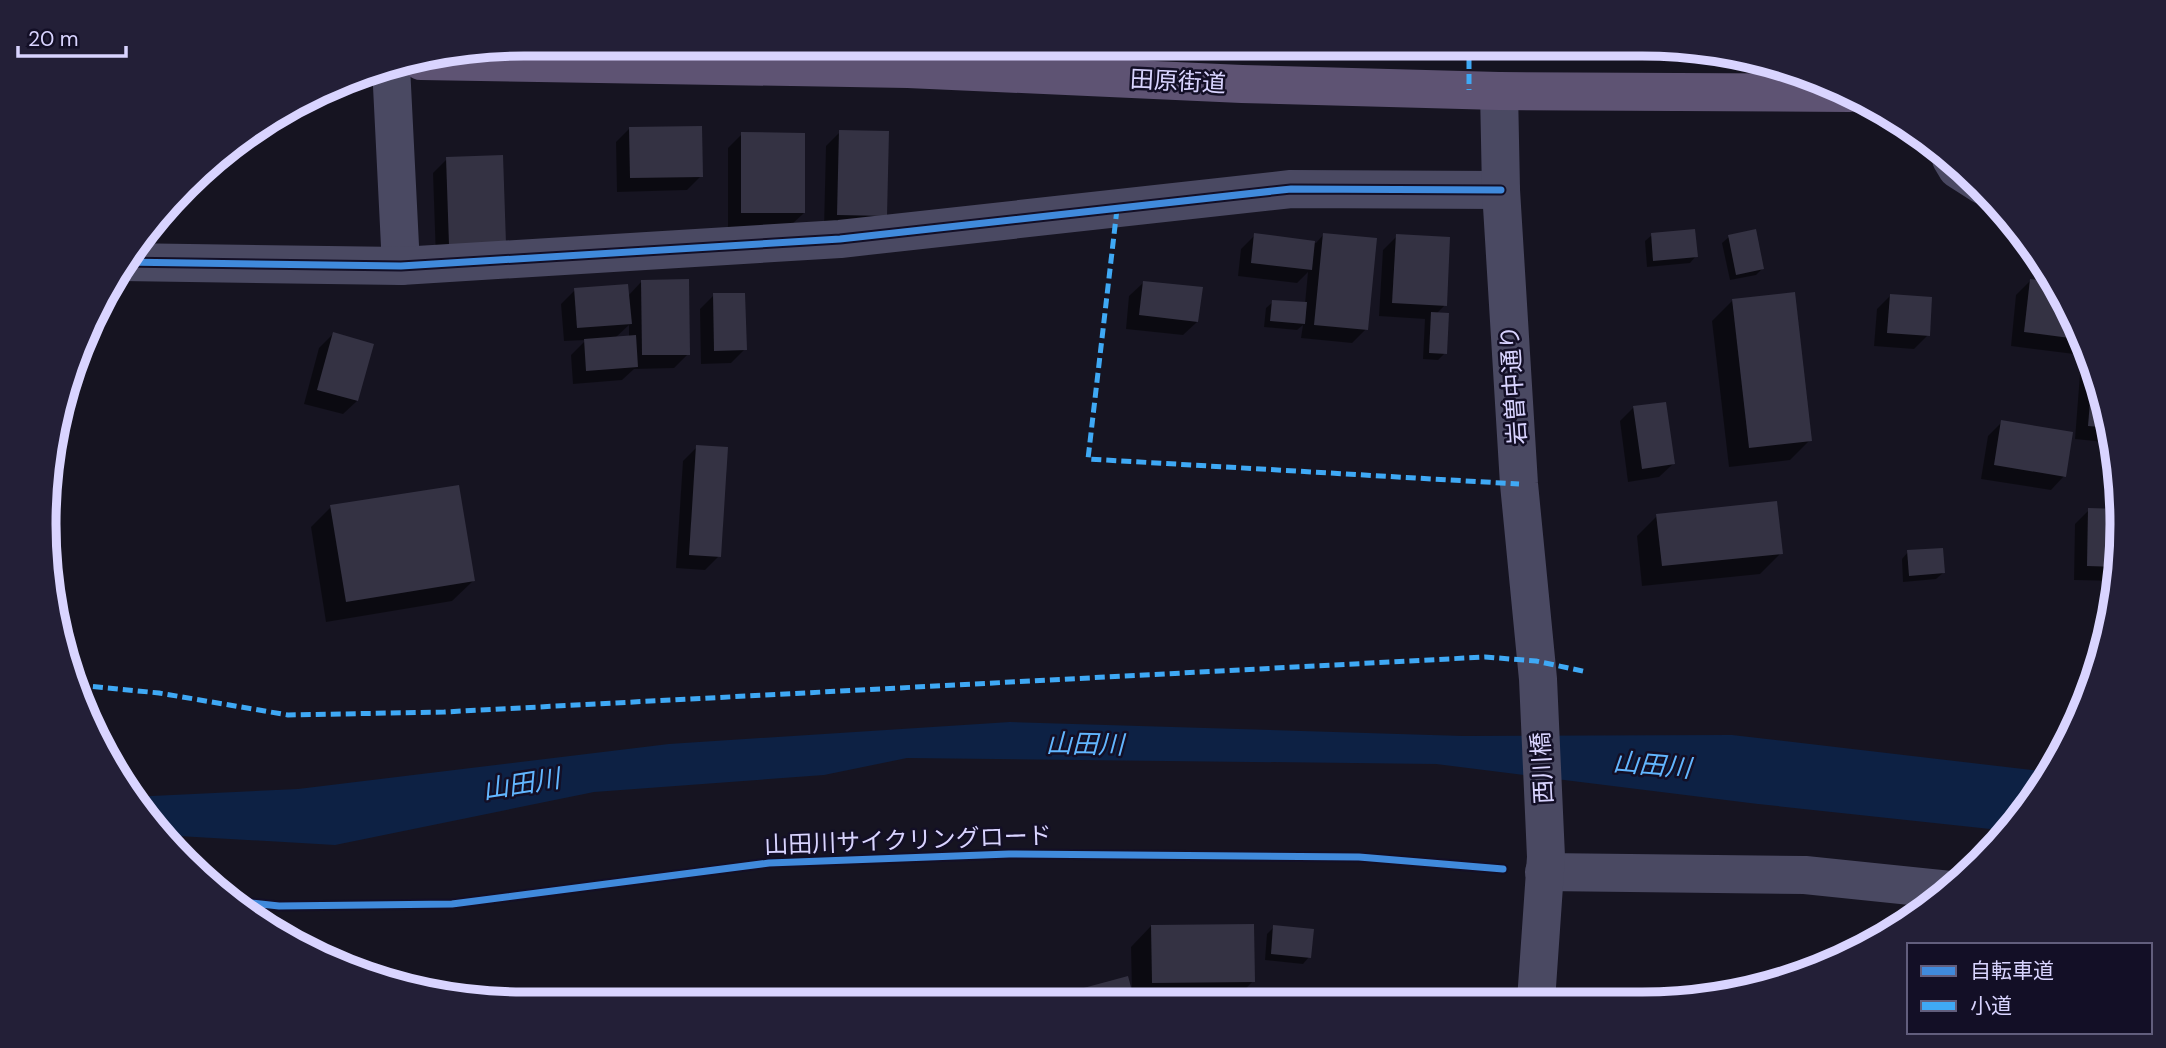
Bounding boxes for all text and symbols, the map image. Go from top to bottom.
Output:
scale bar [18,14,126,58]
text: 20 m [28,25,79,53]
street label: 田原街道 [1129,63,1227,99]
street label: 岩曽中通り [1493,324,1533,446]
water label: 山田川 [1046,726,1127,762]
street label: 西川橋 [1525,731,1559,805]
water label: 山田川 [1612,745,1695,786]
water label: 山田川 [480,761,565,807]
street label: 山田川サイクリングロード [764,819,1052,861]
legend [1907,943,2152,1034]
text: 自転車道 [1970,957,2054,985]
text: 小道 [1970,992,2012,1020]

